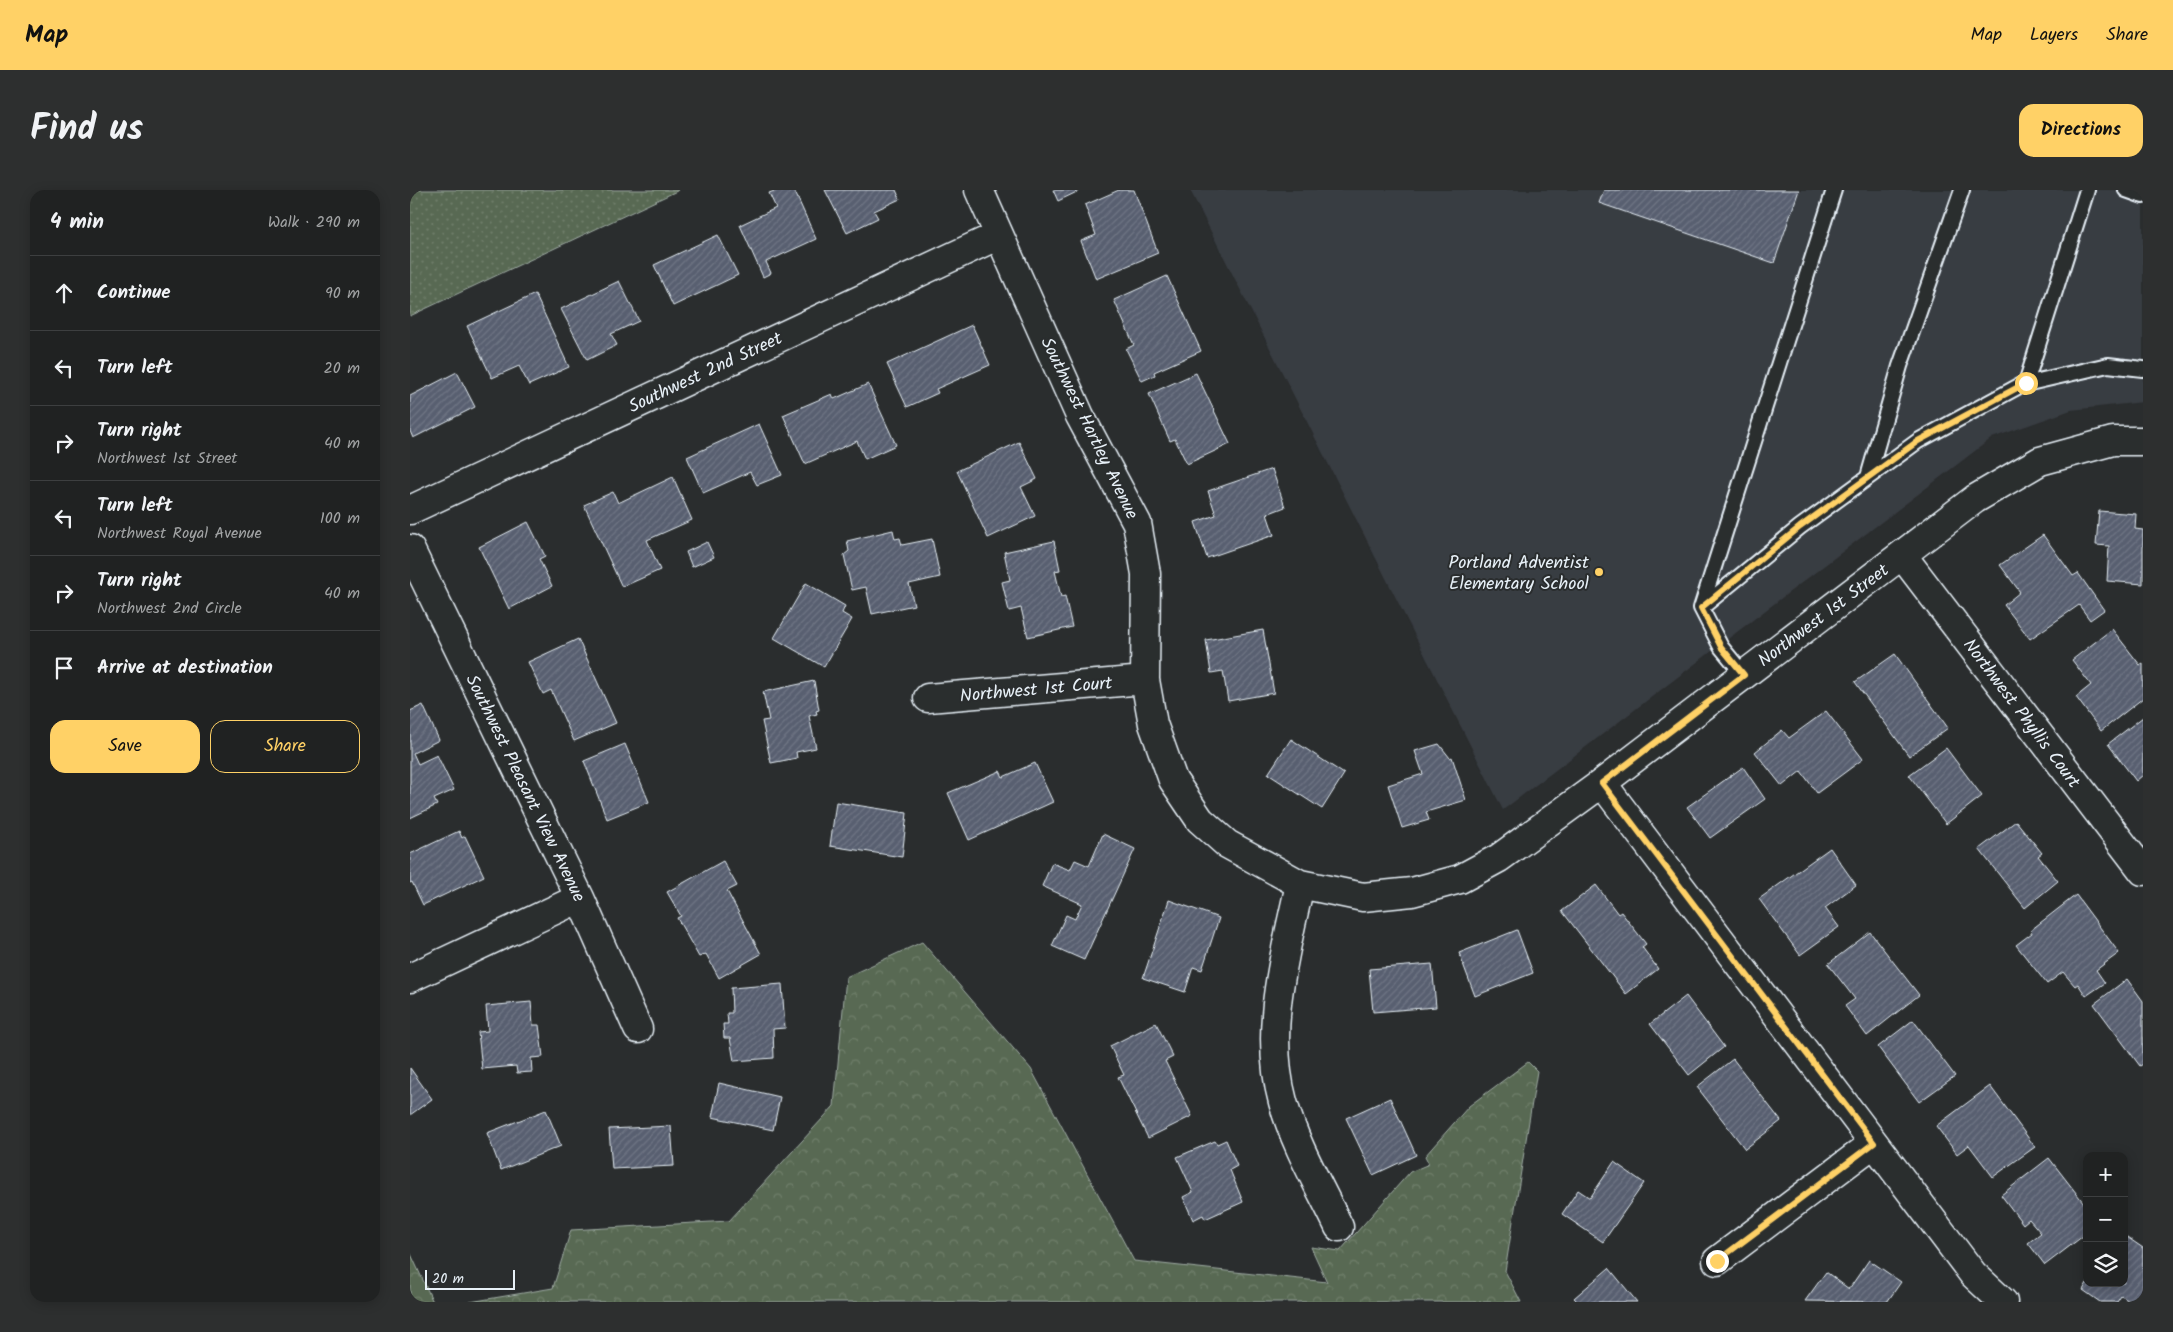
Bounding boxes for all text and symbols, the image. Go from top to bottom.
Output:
text: Map [25,16,68,55]
text: Map [1971,21,2002,50]
text: Layers [2030,21,2078,50]
text: Share [2106,21,2148,50]
text: Find us [30,102,143,158]
button: Directions [2019,104,2143,157]
text: 4 min [50,206,104,239]
text: Walk · 290 m [268,210,360,235]
text: Continue [97,278,170,308]
icon: ahead [50,279,78,307]
text: 90 m [325,281,360,306]
street label: Southwest 2nd Street [624,325,788,422]
street label: Southwest Hartley Avenue [1032,333,1145,525]
text: Turn left [97,353,172,383]
icon: left [50,354,78,382]
text: 20 m [324,356,360,381]
route start [2015,372,2038,395]
text: Turn right [97,416,182,446]
icon: right [50,429,78,457]
text: 40 m [324,431,360,456]
text: Northwest 1st Street [97,446,238,471]
text: Turn left [97,491,172,521]
icon: left [50,504,78,532]
text: 100 m [320,506,360,531]
text: Northwest Royal Avenue [97,521,262,546]
place label: Portland Adventist Elementary School [1448,549,1590,599]
street label: Northwest 1st Street [1752,556,1897,675]
text: Turn right [97,566,182,596]
marker: Portland Adventist Elementary School [1593,566,1605,578]
icon: right [50,579,78,607]
text: 40 m [324,581,360,606]
text: Northwest 2nd Circle [97,596,242,621]
street label: Northwest Phyllis Court [1955,633,2088,796]
text: Arrive at destination [97,653,273,683]
icon: arrive [50,654,78,682]
street label: Northwest 1st Court [959,669,1115,712]
street label: Southwest Pleasant View Avenue [457,670,592,907]
button: Save [50,720,200,773]
button: Share [210,720,360,773]
map controls [2083,1152,2128,1287]
button: + [2083,1152,2128,1197]
button: − [2083,1197,2128,1242]
button: layers [2083,1242,2128,1287]
route end [1706,1250,1729,1273]
scale bar [425,1267,515,1290]
text: 20 m [432,1268,464,1290]

